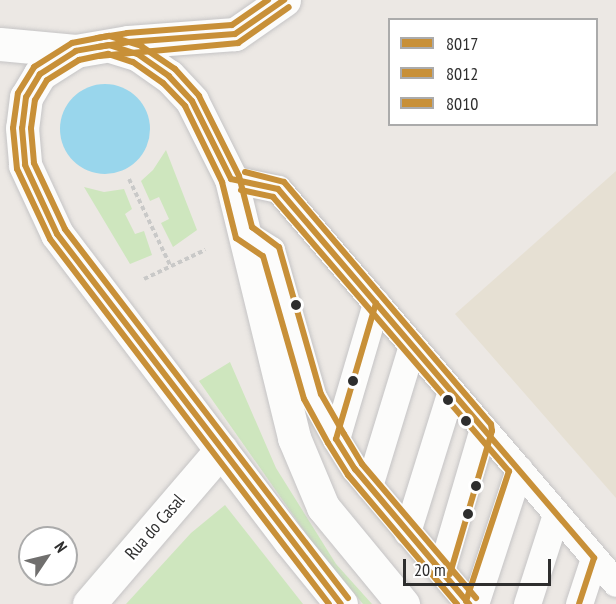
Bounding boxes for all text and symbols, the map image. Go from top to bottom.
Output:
legend [388,18,598,126]
text: 8017 [446,32,478,55]
text: 8012 [446,62,478,85]
text: 8010 [446,92,478,115]
unlabelled marker [290,299,302,311]
unlabelled marker [347,375,359,387]
unlabelled marker [442,394,454,406]
unlabelled marker [460,415,472,427]
unlabelled marker [470,480,482,492]
street label: Rua do Casal [121,490,189,564]
unlabelled marker [462,508,474,520]
north arrow [18,526,78,586]
text: N [50,538,72,556]
scale bar [406,547,554,585]
text: 20 m [414,558,446,581]

